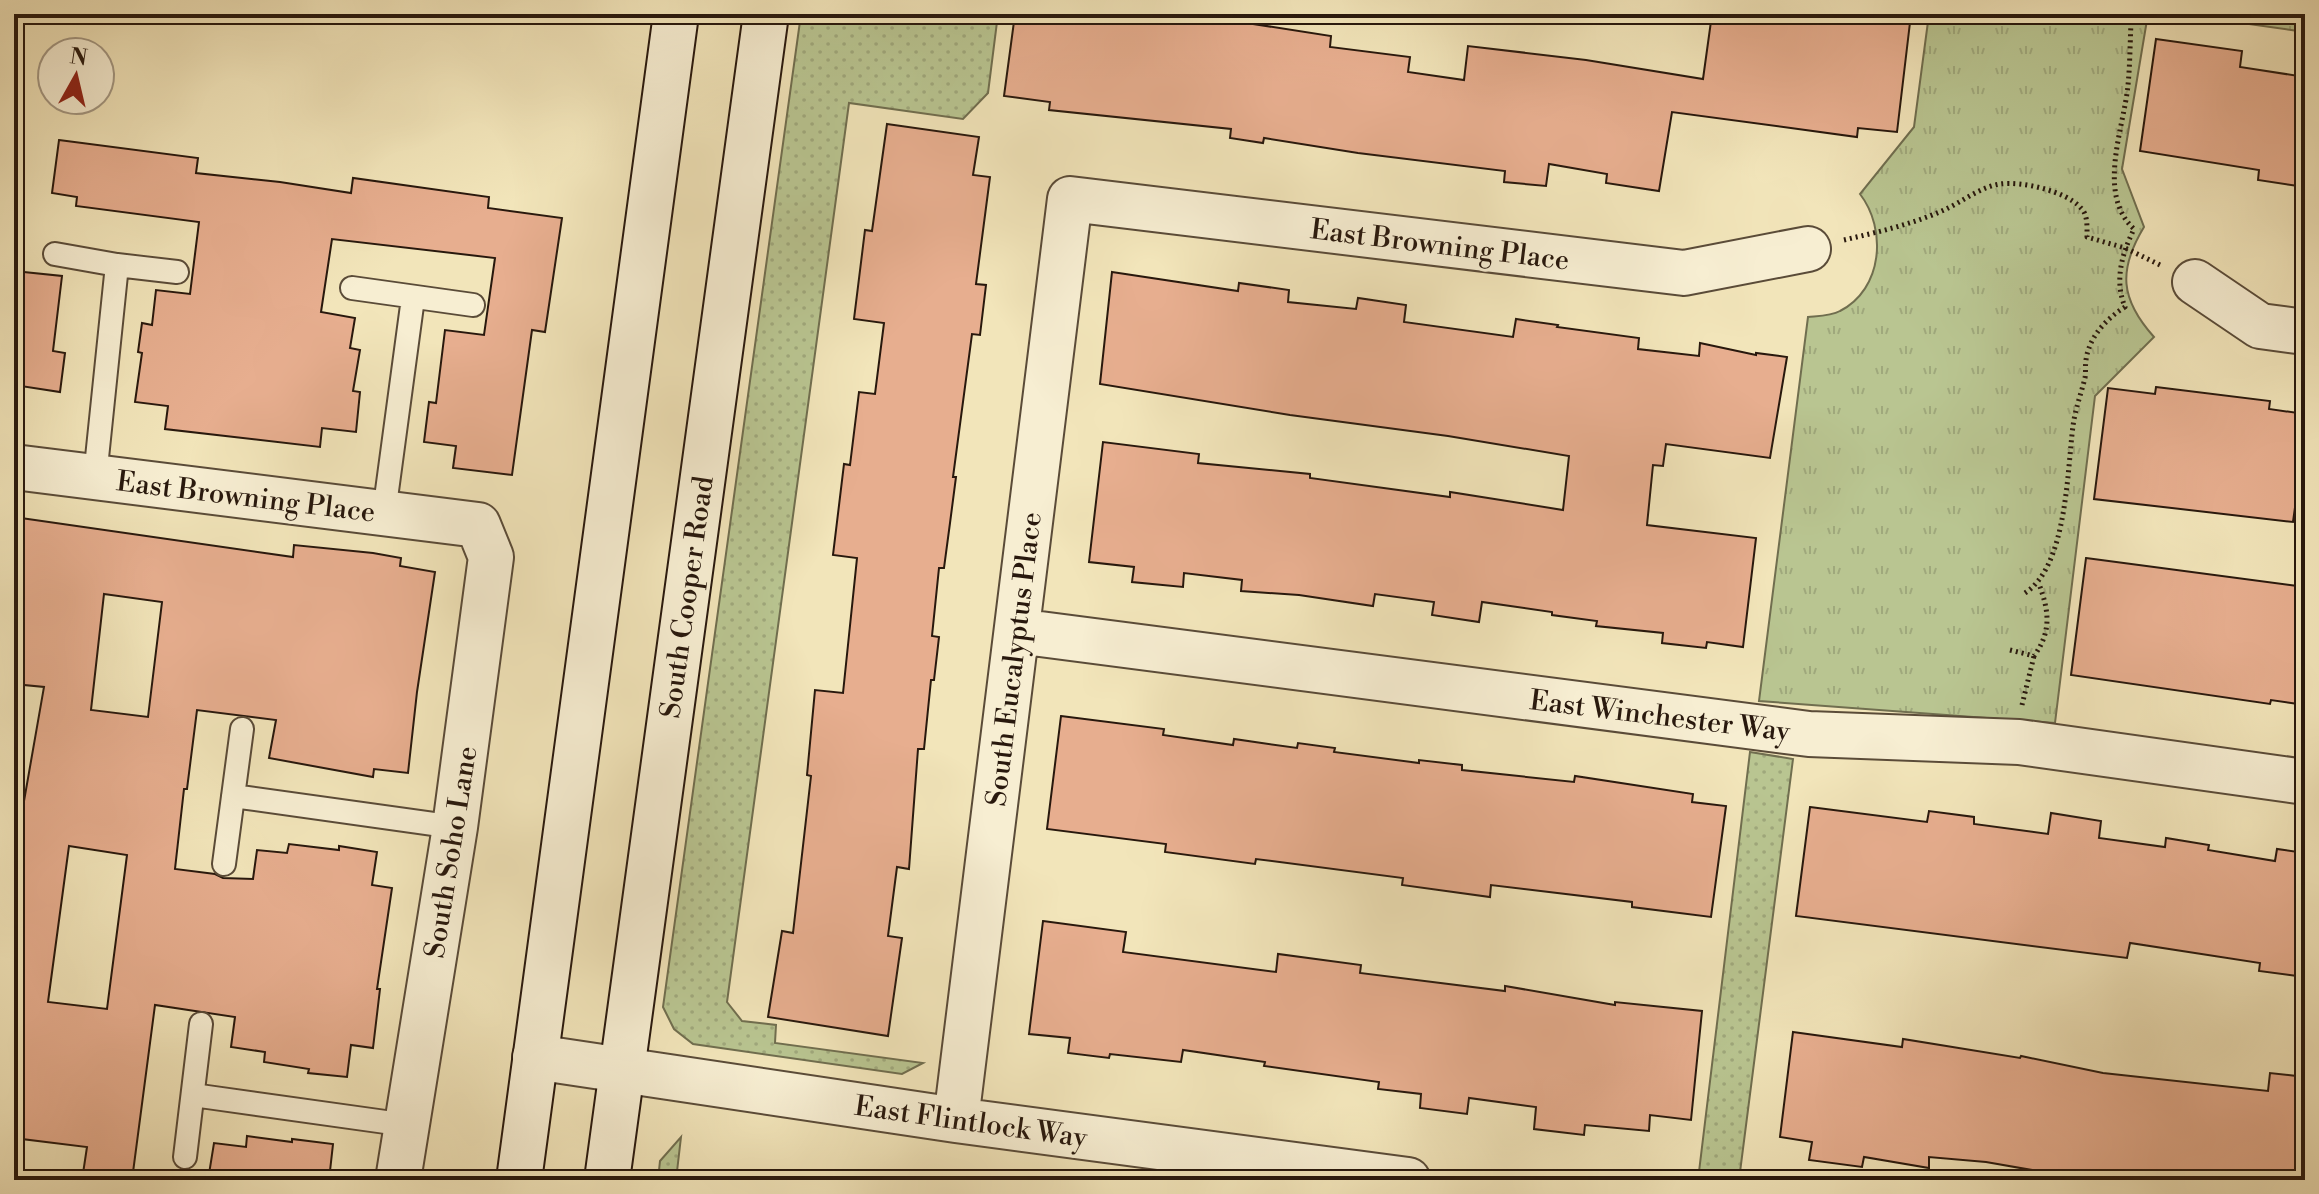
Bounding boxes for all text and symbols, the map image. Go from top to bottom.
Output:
north arrow [36,36,116,116]
text: N [68,43,90,72]
street label: East Browning Place [1308,212,1571,279]
street label: East Browning Place [114,464,377,531]
street label: South Cooper Road [653,474,722,721]
street label: South Eucalyptus Place [979,510,1050,808]
street label: East Winchester Way [1528,683,1792,750]
street label: South Soho Lane [417,744,486,961]
street label: East Flintlock Way [852,1089,1090,1156]

